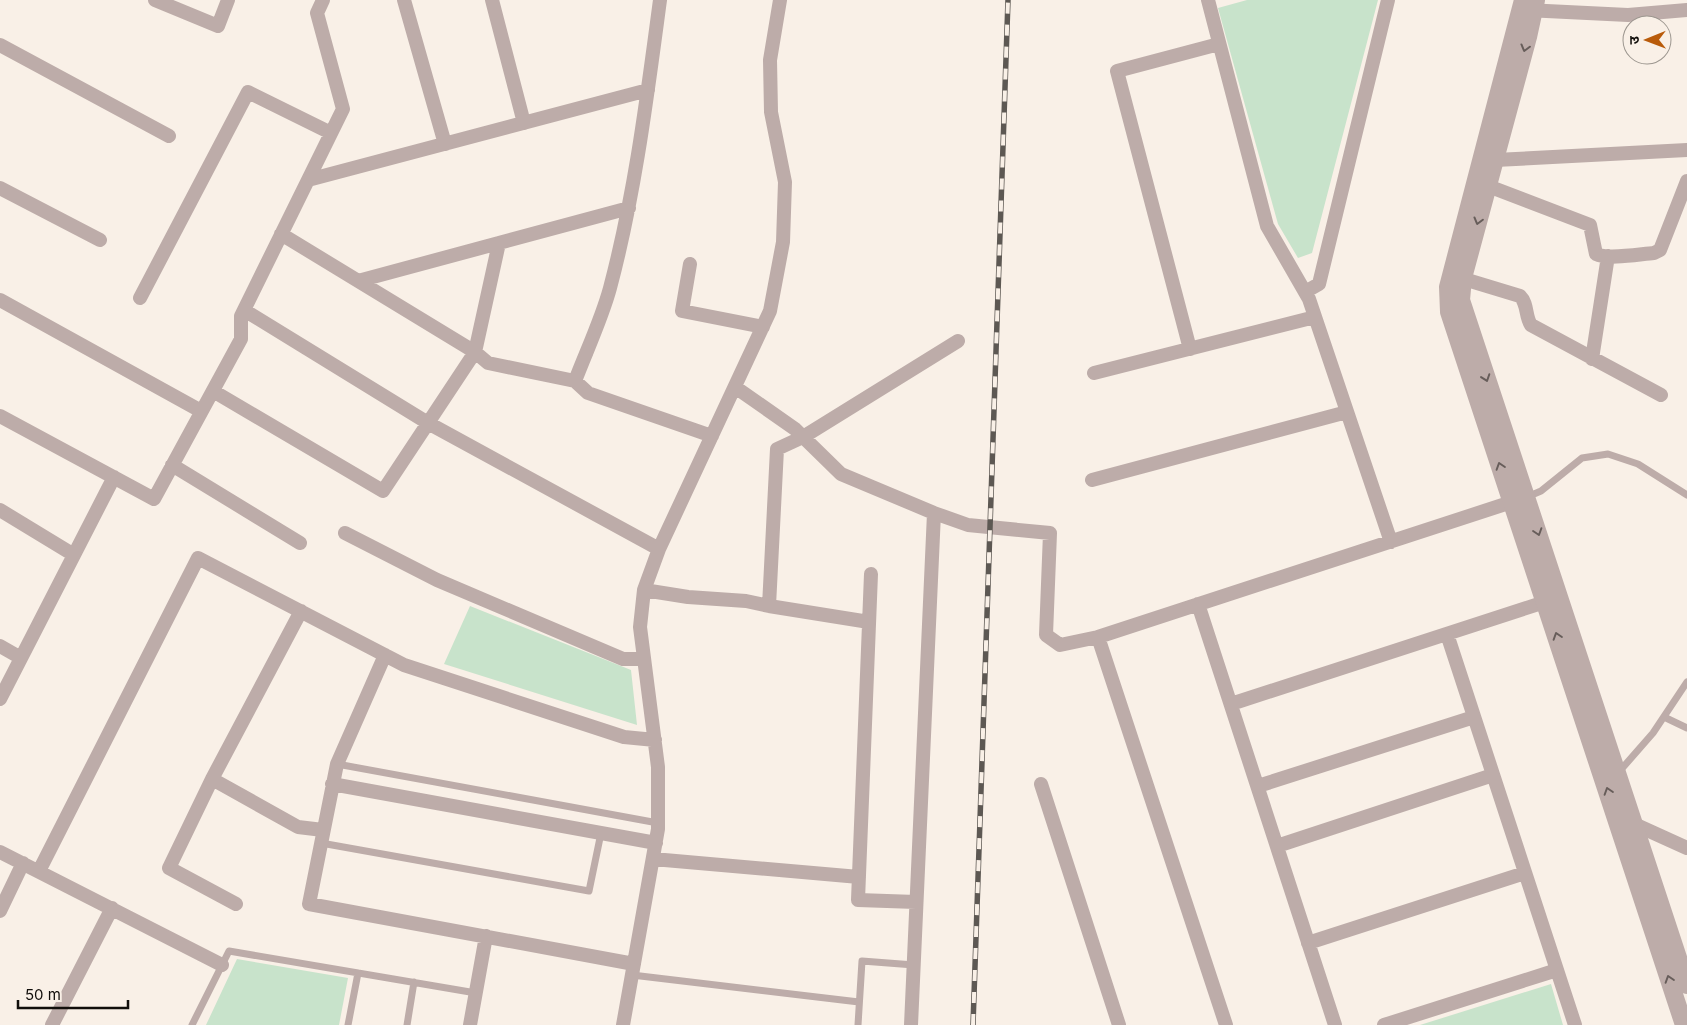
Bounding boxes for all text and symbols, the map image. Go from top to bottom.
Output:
north arrow [1622,15,1672,65]
text: उ [1625,35,1642,44]
one-way arrow [1520,43,1531,52]
one-way arrow [1474,217,1484,225]
one-way arrow [1480,373,1490,381]
one-way arrow [1496,462,1506,470]
one-way arrow [1532,527,1542,535]
one-way arrow [1553,633,1563,641]
one-way arrow [1604,787,1614,796]
one-way arrow [1665,975,1675,983]
scale bar [18,978,128,1010]
text: 50 m [25,985,61,1004]

